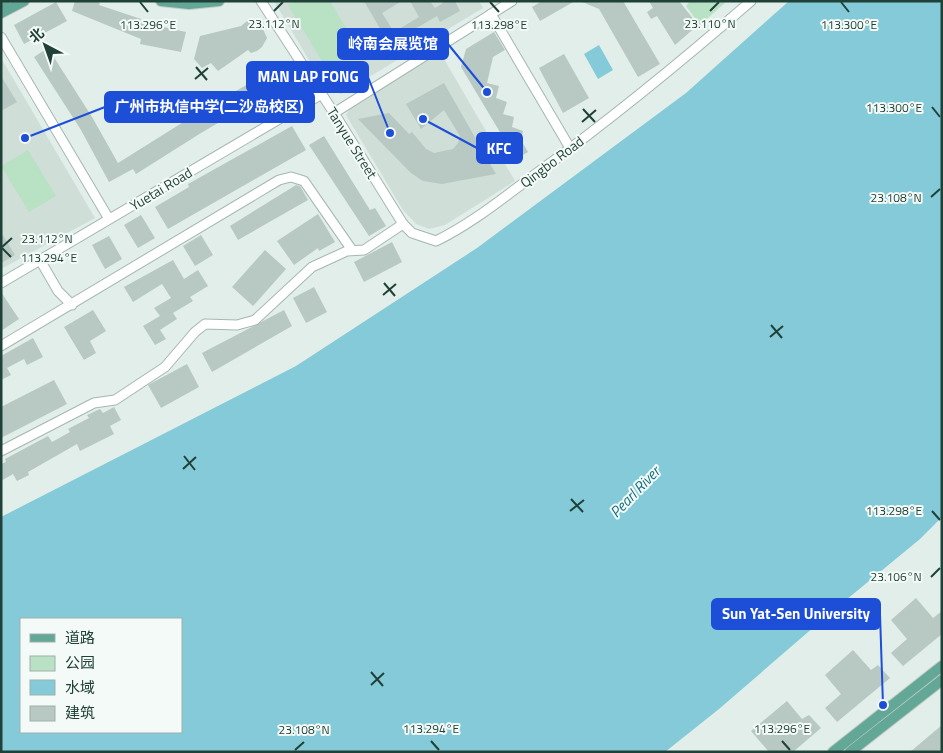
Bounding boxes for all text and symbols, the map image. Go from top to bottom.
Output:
text: 23.112°N [248,14,300,33]
text: 23.110°N [684,14,736,33]
text: 113.296°E [120,15,176,34]
text: 113.298°E [471,15,527,34]
text: 113.300°E [821,15,877,34]
north arrow [20,20,70,70]
text: 北 [24,22,48,47]
callout: 岭南会展览馆 [338,29,448,59]
text: 岭南会展览馆 [348,32,438,55]
callout: MAN LAP FONG [247,62,368,92]
text: MAN LAP FONG [257,65,359,88]
callout: 广州市执信中学(二沙岛校区) [105,92,314,122]
text: 广州市执信中学(二沙岛校区) [114,95,304,118]
text: 113.300°E [866,98,922,117]
street label: Tanyue Street [322,103,383,183]
street label: Qingbo Road [515,131,588,193]
callout: KFC [477,133,522,163]
text: KFC [486,137,512,160]
street label: Yuetai Road [126,162,196,215]
text: 23.108°N [870,188,922,207]
text: 23.112°N [21,229,73,248]
text: 113.294°E [21,248,77,267]
water label: Pearl River [604,459,667,523]
text: 113.298°E [866,501,922,520]
text: 23.106°N [870,567,922,586]
callout: Sun Yat-Sen University [712,599,880,629]
text: Sun Yat-Sen University [722,602,871,625]
legend [20,618,182,733]
text: 道路 [65,626,95,649]
text: 公园 [65,651,95,674]
text: 水域 [65,676,95,699]
text: 建筑 [65,701,95,724]
text: 113.294°E [403,719,459,738]
text: 113.296°E [754,719,810,738]
text: 23.108°N [278,720,330,739]

